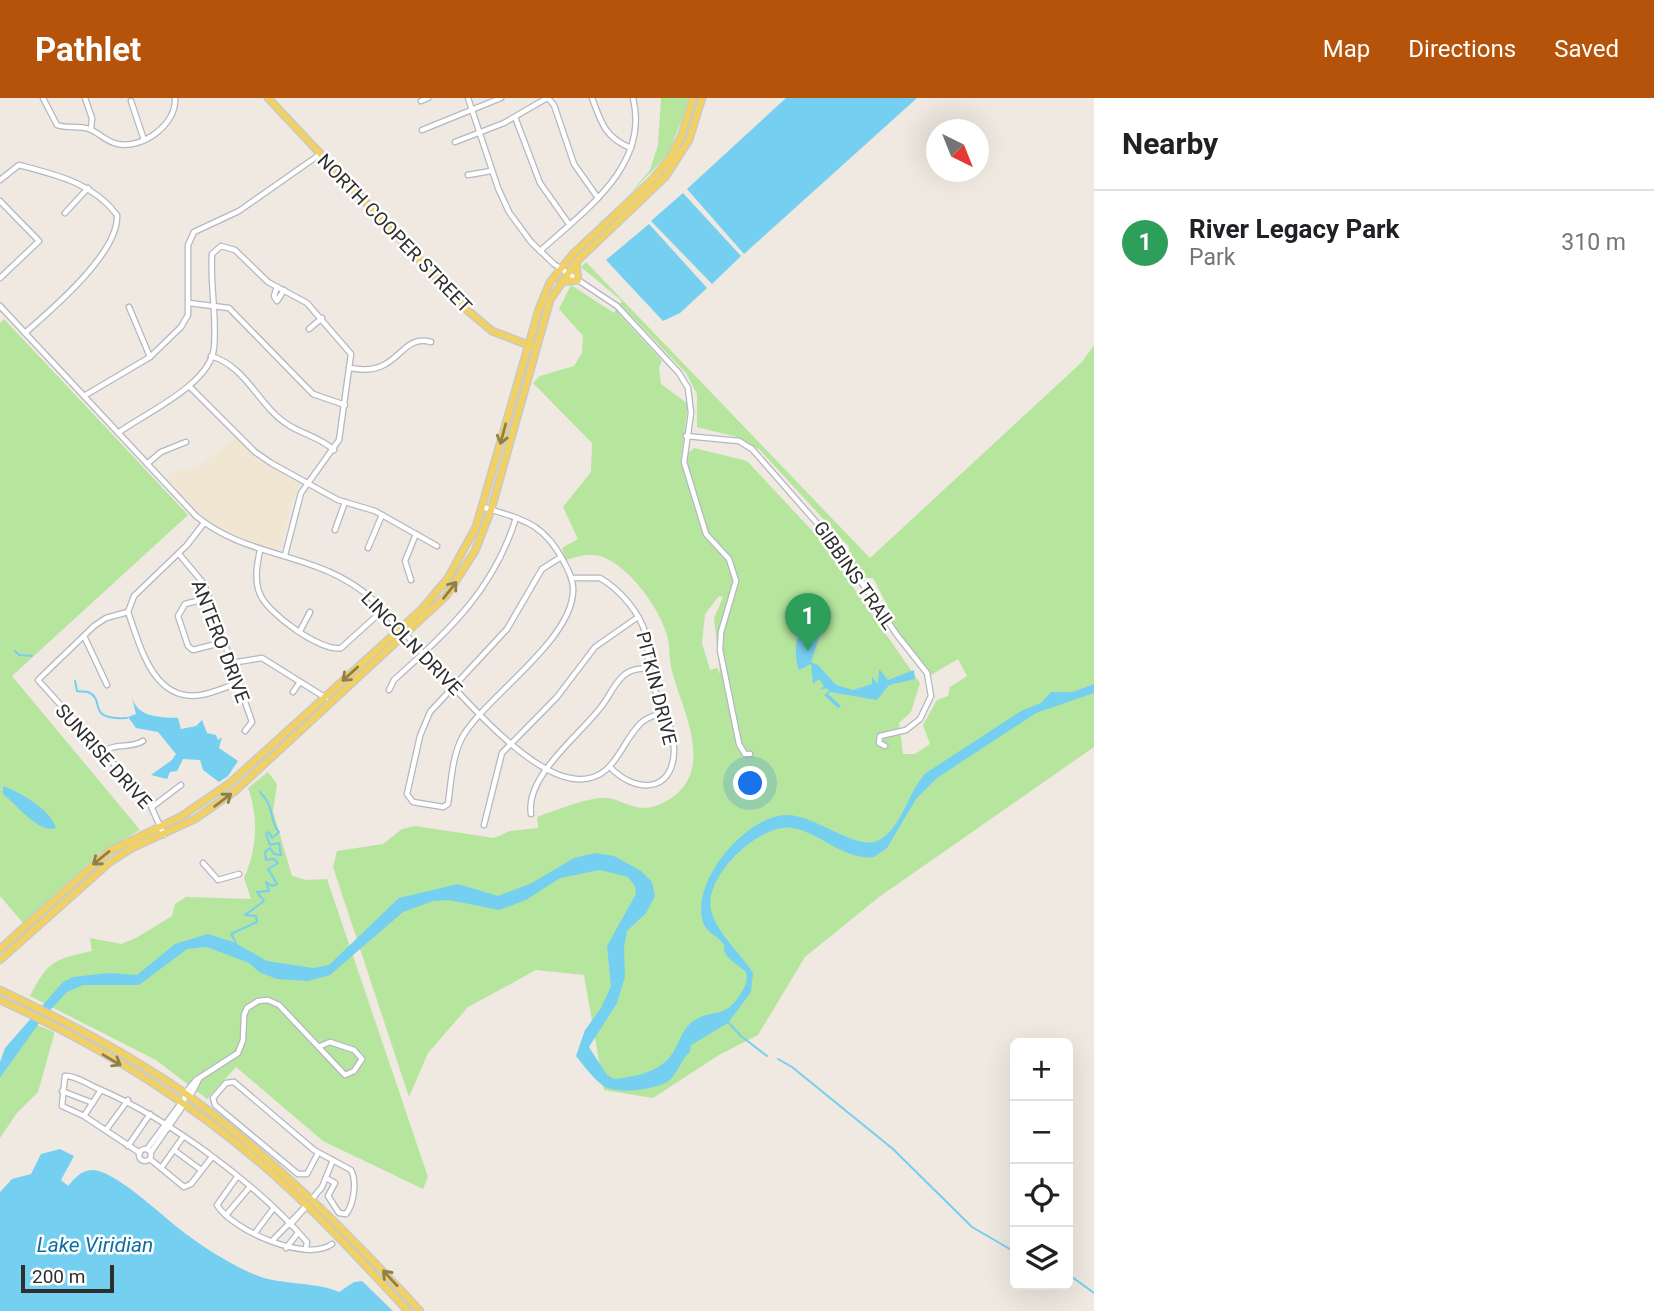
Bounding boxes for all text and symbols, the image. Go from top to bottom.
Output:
text: Pathlet [35,30,141,69]
text: Map [1323,35,1370,63]
text: Directions [1408,35,1516,63]
text: Saved [1554,35,1619,63]
north arrow [926,119,989,182]
text: Nearby [1122,126,1218,161]
street label: NORTH COOPER STREET [313,149,477,318]
text: River Legacy Park [1189,214,1399,244]
text: 1 [1138,229,1152,256]
text: 310 m [1561,229,1626,256]
text: Park [1189,244,1235,271]
one-way arrow [496,422,509,445]
street label: GIBBINS TRAIL [809,517,900,634]
street label: ANTERO DRIVE [187,577,255,706]
one-way arrow [442,581,457,600]
street label: LINCOLN DRIVE [356,587,467,700]
pin: 1 [785,593,831,651]
street label: PITKIN DRIVE [631,629,682,747]
one-way arrow [341,666,359,682]
street label: SUNRISE DRIVE [51,699,157,814]
your location [733,766,767,800]
one-way arrow [213,793,231,808]
one-way arrow [93,851,111,866]
map controls [1010,1038,1073,1290]
button: + [1010,1038,1073,1101]
one-way arrow [102,1053,122,1067]
button: − [1010,1101,1073,1164]
button: locate [1010,1164,1073,1227]
button: layers [1010,1227,1073,1290]
water label: Lake Viridian [37,1233,153,1257]
scale bar [21,1262,114,1294]
text: 200 m [32,1265,85,1288]
one-way arrow [382,1269,398,1287]

